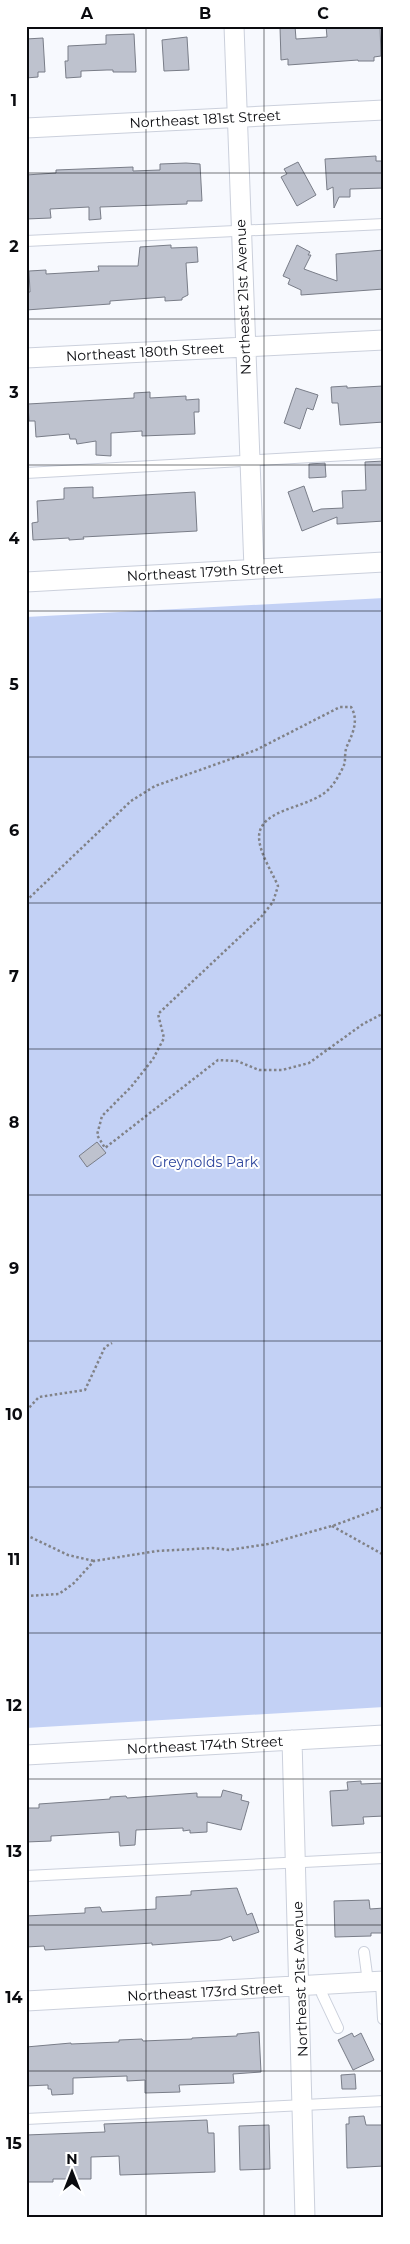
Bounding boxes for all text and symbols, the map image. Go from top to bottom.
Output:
text: A [80,4,94,23]
text: B [199,4,211,23]
text: C [317,4,329,23]
text: 1 [11,91,17,110]
street label: Northeast 181st Street [129,106,281,132]
street label: Northeast 21st Avenue [231,219,255,375]
text: 2 [9,237,19,256]
street label: Northeast 180th Street [65,339,225,365]
text: 3 [8,383,19,402]
text: 4 [8,529,20,548]
street label: Northeast 179th Street [126,559,284,585]
text: 5 [9,675,19,694]
text: 6 [9,821,19,840]
text: 7 [9,967,19,986]
text: 8 [9,1113,19,1132]
park label: Greynolds Park [152,1153,259,1171]
text: 9 [9,1259,19,1278]
text: 10 [5,1405,23,1424]
text: 11 [8,1550,20,1569]
text: 12 [6,1696,22,1715]
street label: Northeast 174th Street [126,1732,284,1758]
text: 13 [6,1842,22,1861]
street label: Northeast 21st Avenue [288,1901,312,2057]
street label: Northeast 173rd Street [127,1979,284,2005]
text: 14 [5,1988,23,2007]
text: 15 [6,2134,22,2153]
north arrow [48,2146,98,2196]
text: N [66,2150,78,2168]

